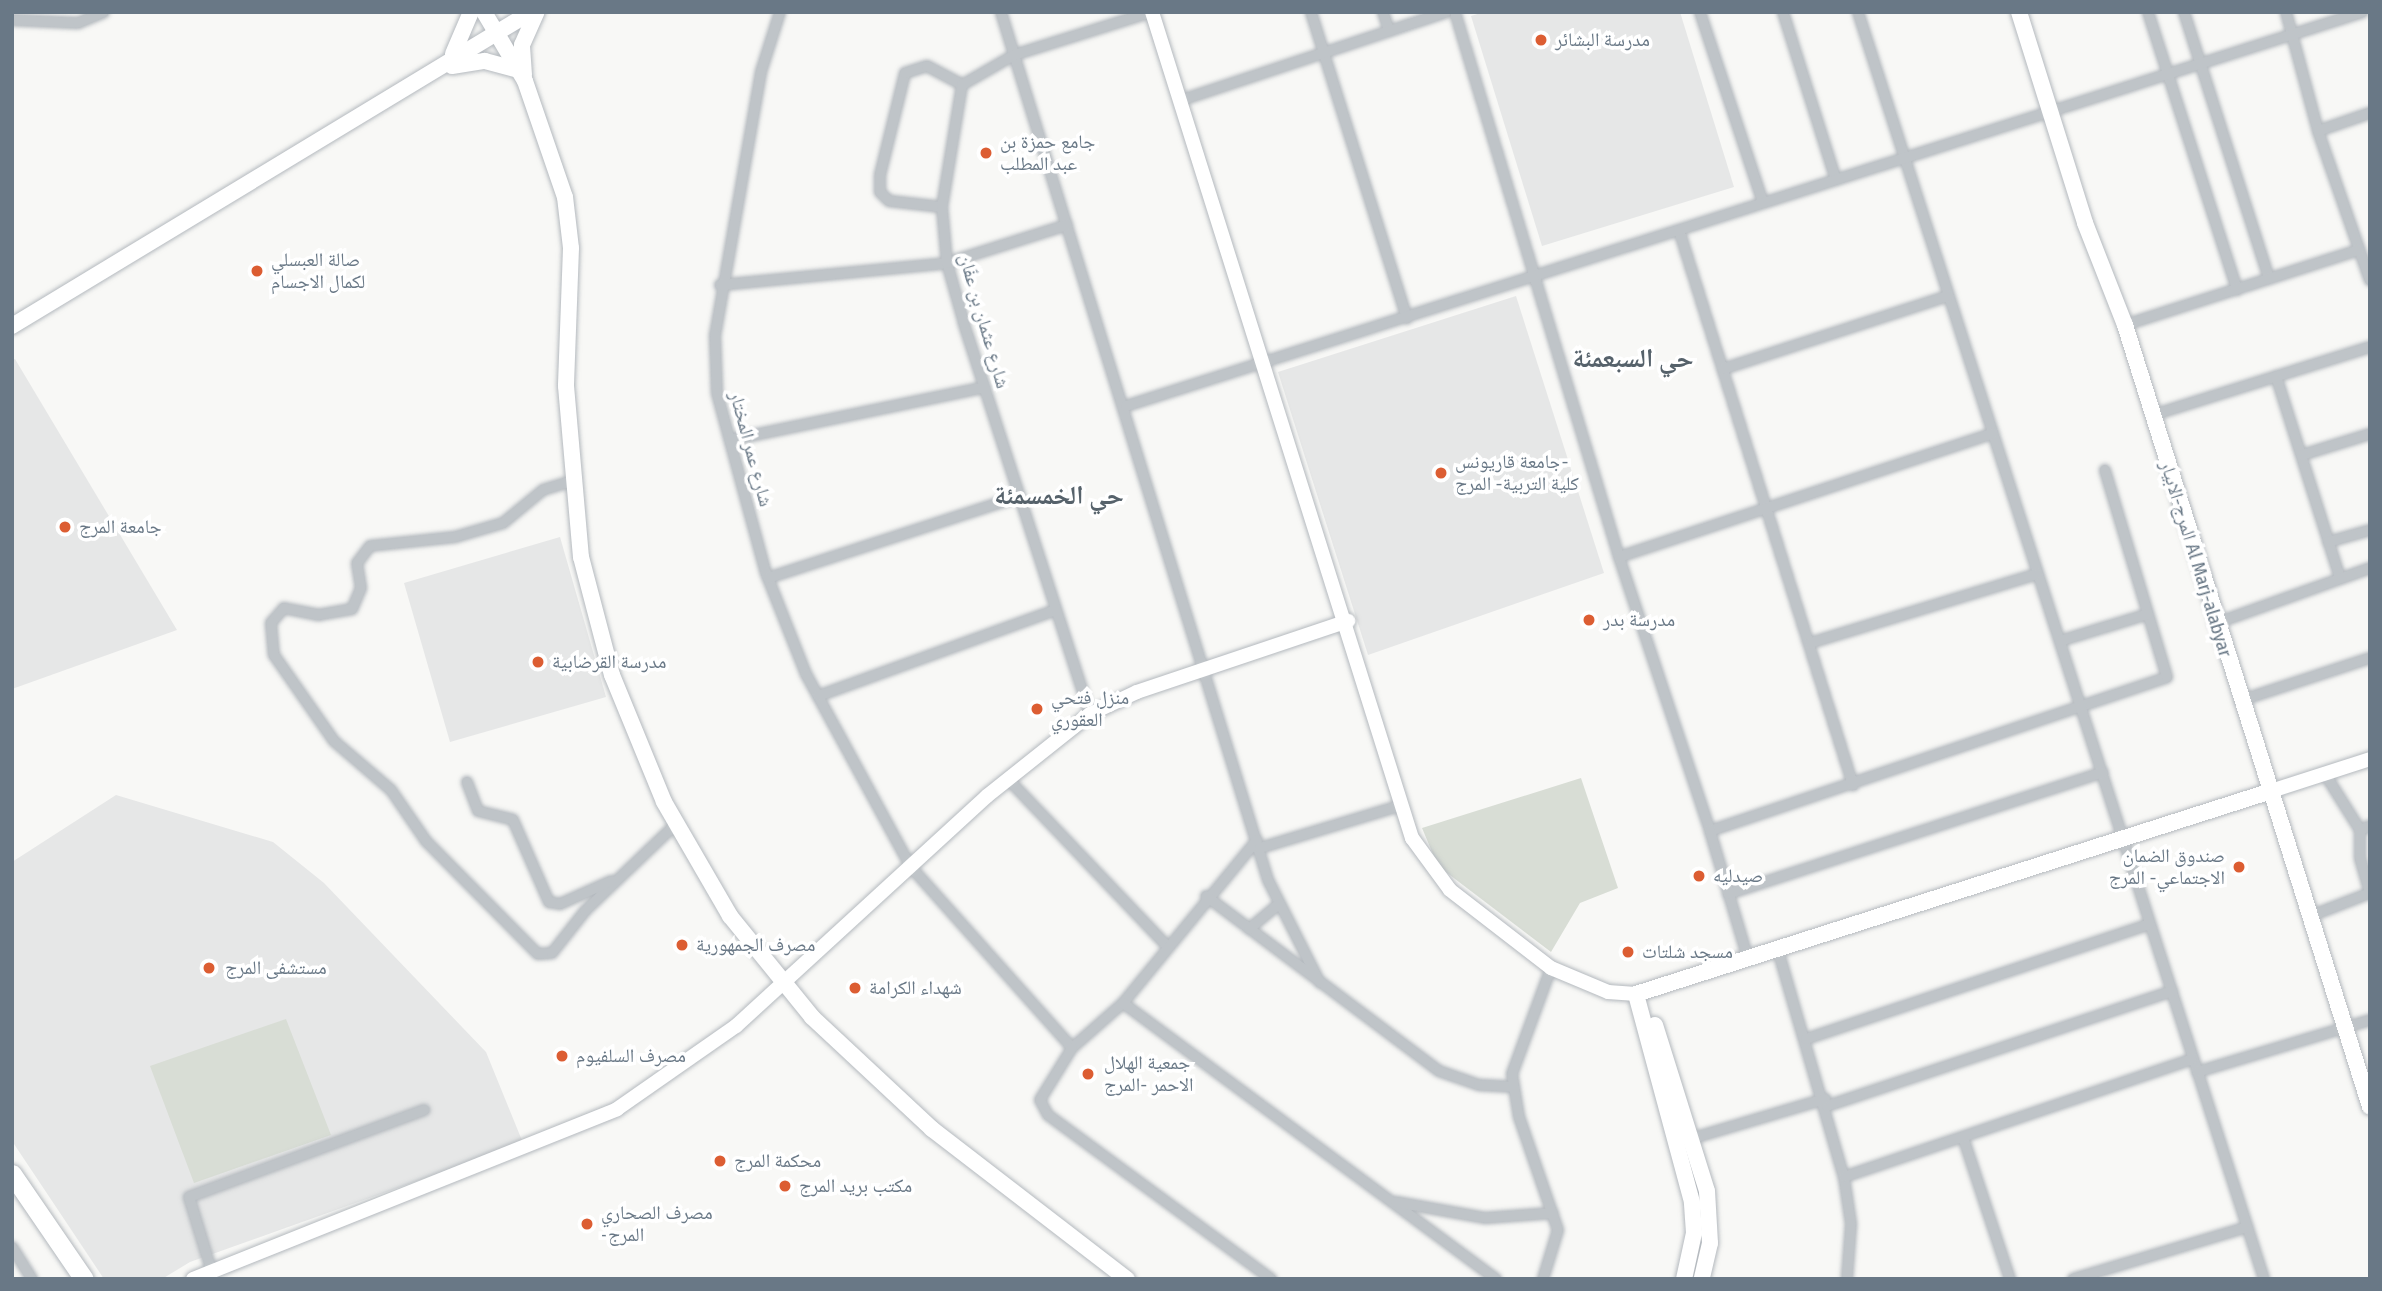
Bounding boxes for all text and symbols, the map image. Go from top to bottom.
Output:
place label: مدرسة البشائر [1555,29,1650,51]
marker: مدرسة البشائر [1533,32,1549,48]
place label: جامع حمزة بن عبد المطلب [1000,131,1095,175]
marker: جامع حمزة بن عبد المطلب [978,145,994,161]
place label: صالة العبسلي لكمال الاجسام [271,249,365,293]
street label: شارع عثمان بن عفّان [954,251,1014,391]
marker: صالة العبسلي لكمال الاجسام [249,263,265,279]
district label: حي السبعمئة [1572,343,1694,375]
street label: شارع عمر المختار [725,389,777,509]
place label: جامعة قاريونس- كلية التربية- المرج [1455,451,1579,495]
street label: المرج-الابيار Al Marj-alabyar [2155,458,2237,660]
marker: جامعة قاريونس- كلية التربية- المرج [1433,465,1449,481]
district label: حي الخمسمئة [994,480,1124,512]
place label: جامعة المرج [79,516,162,538]
marker: جامعة المرج [57,519,73,535]
place label: مدرسة بدر [1603,609,1675,631]
marker: مدرسة بدر [1581,612,1597,628]
place label: مدرسة القرضابية [552,651,667,673]
marker: مدرسة القرضابية [530,654,546,670]
place label: منزل فتحي العقوري [1051,687,1129,731]
marker: منزل فتحي العقوري [1029,701,1045,717]
place label: صندوق الضمان الاجتماعي- المرج [2109,845,2225,889]
marker: صندوق الضمان الاجتماعي- المرج [2231,859,2247,875]
place label: صيدليه [1713,865,1763,887]
marker: صيدليه [1691,868,1707,884]
place label: مصرف الجمهورية [696,934,815,956]
marker: مصرف الجمهورية [674,937,690,953]
place label: مسجد شلتات [1642,941,1733,963]
marker: مسجد شلتات [1620,944,1636,960]
place label: مستشفى المرج [225,957,327,979]
marker: مستشفى المرج [199,958,219,978]
place label: شهداء الكرامة [869,977,962,999]
marker: شهداء الكرامة [847,980,863,996]
place label: مصرف السلفيوم [576,1045,686,1067]
marker: مصرف السلفيوم [554,1048,570,1064]
place label: جمعية الهلال الاحمر -المرج [1104,1052,1194,1096]
marker: جمعية الهلال الاحمر -المرج [1078,1064,1098,1084]
place label: محكمة المرج [734,1150,821,1172]
marker: محكمة المرج [712,1153,728,1169]
place label: مكتب بريد المرج [799,1175,912,1197]
marker: مكتب بريد المرج [777,1178,793,1194]
place label: مصرف الصحاري -المرج [601,1202,713,1246]
marker: مصرف الصحاري -المرج [579,1216,595,1232]

